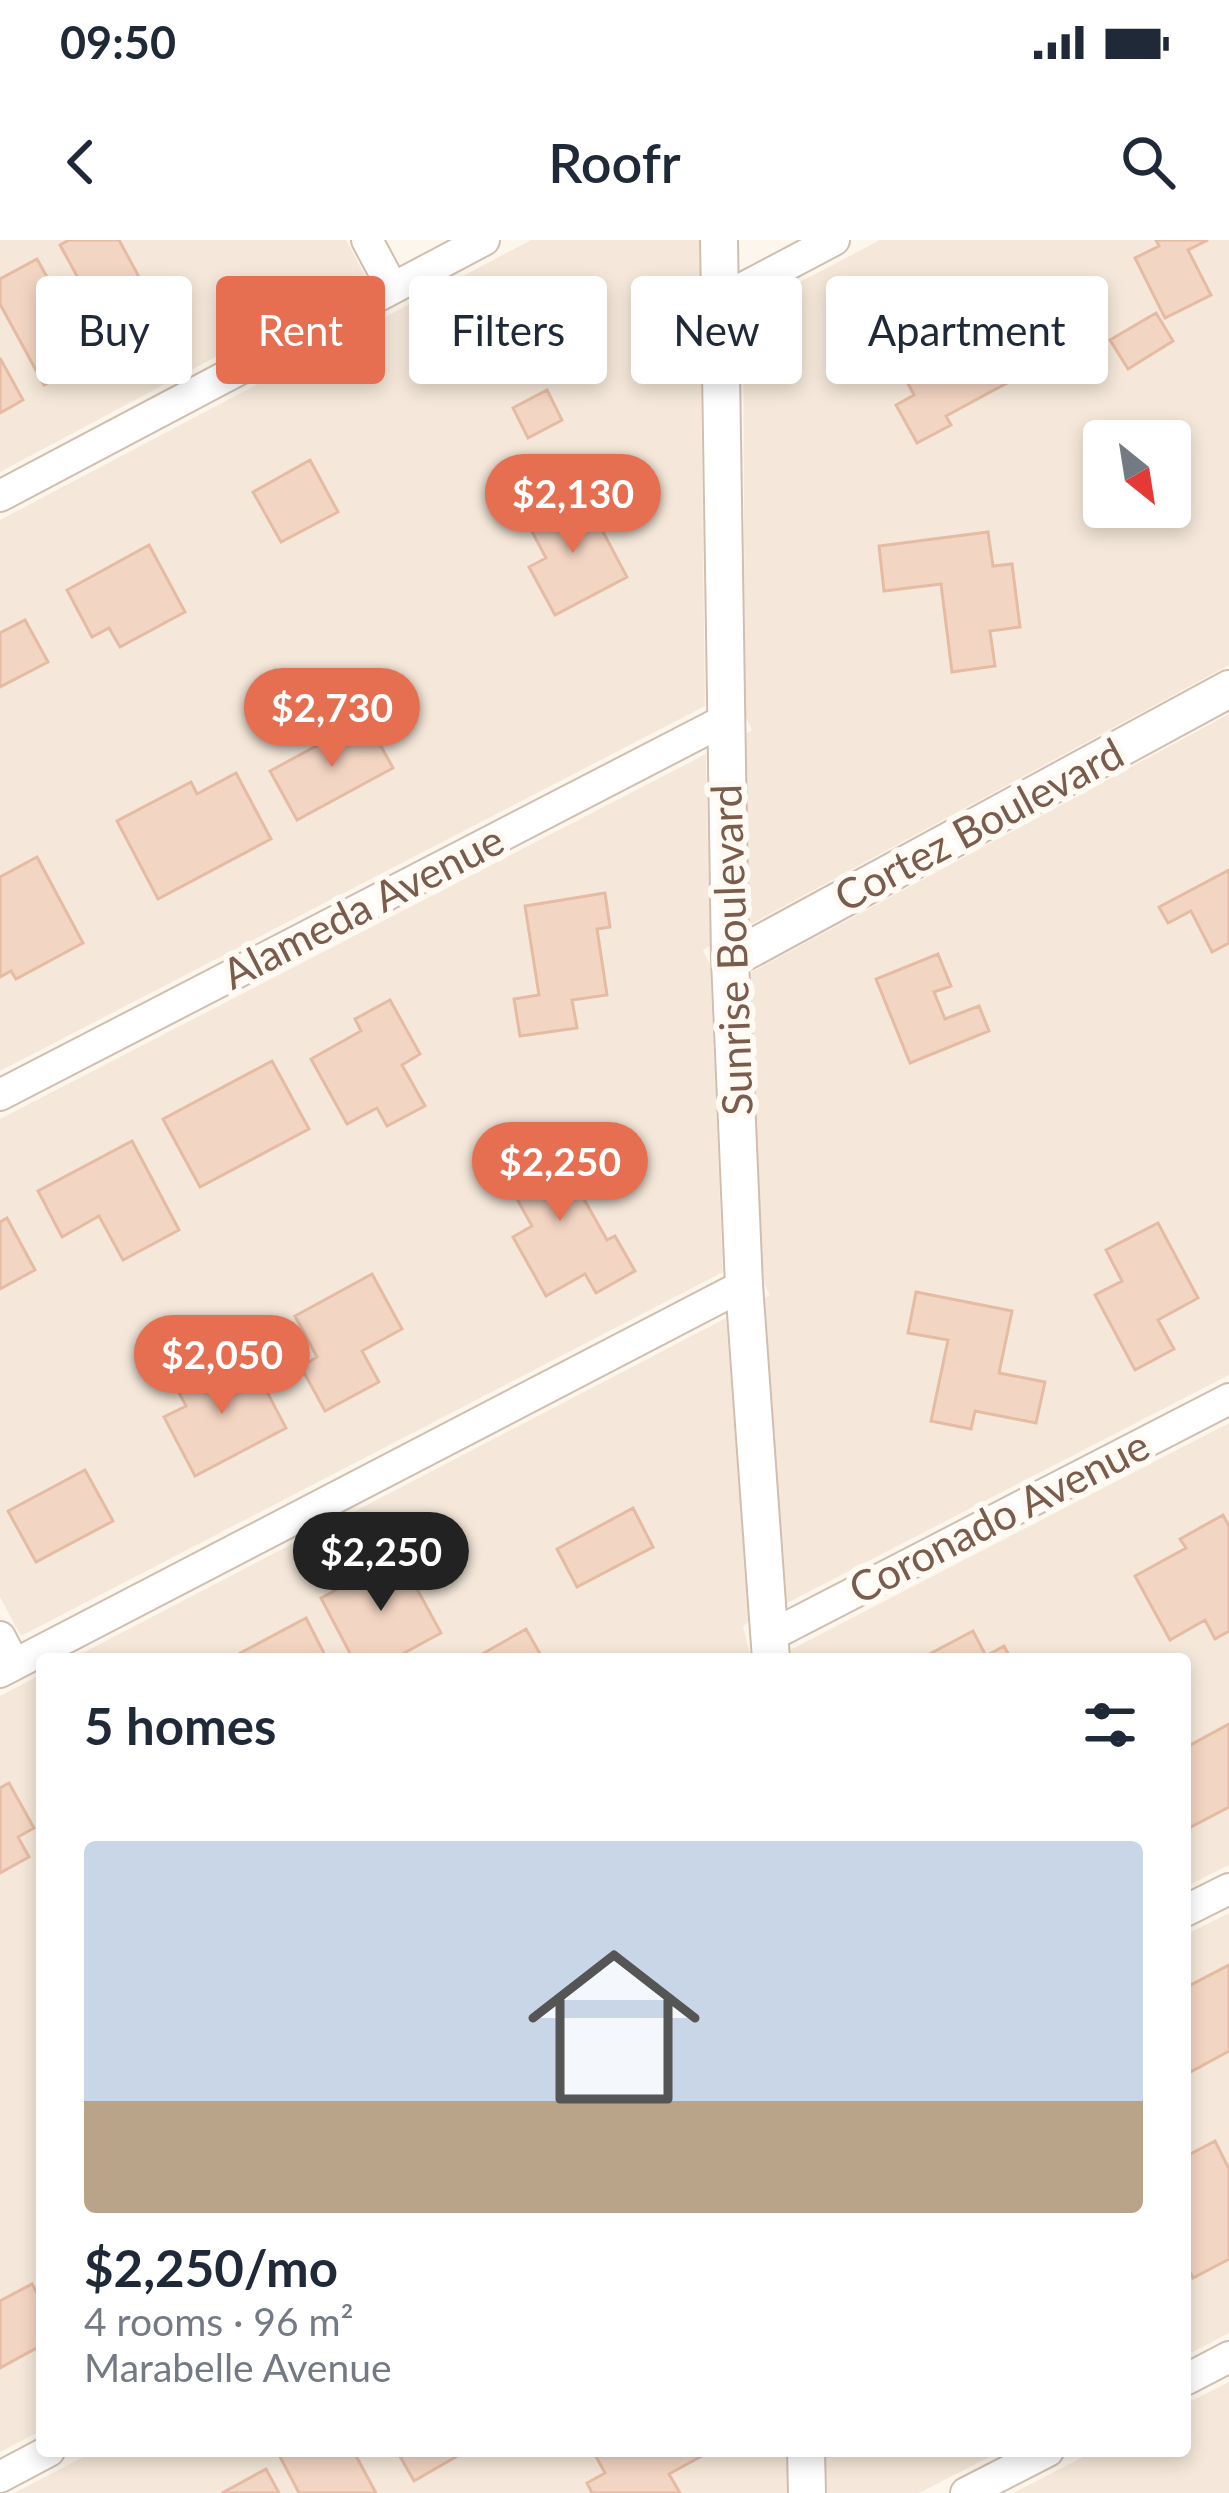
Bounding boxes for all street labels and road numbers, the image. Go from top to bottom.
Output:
street label: Cortez Boulevard [826,727,1131,921]
street label: Sunrise Boulevard [700,784,762,1117]
street label: Alameda Avenue [214,814,511,998]
street label: Coronado Avenue [840,1419,1157,1613]

